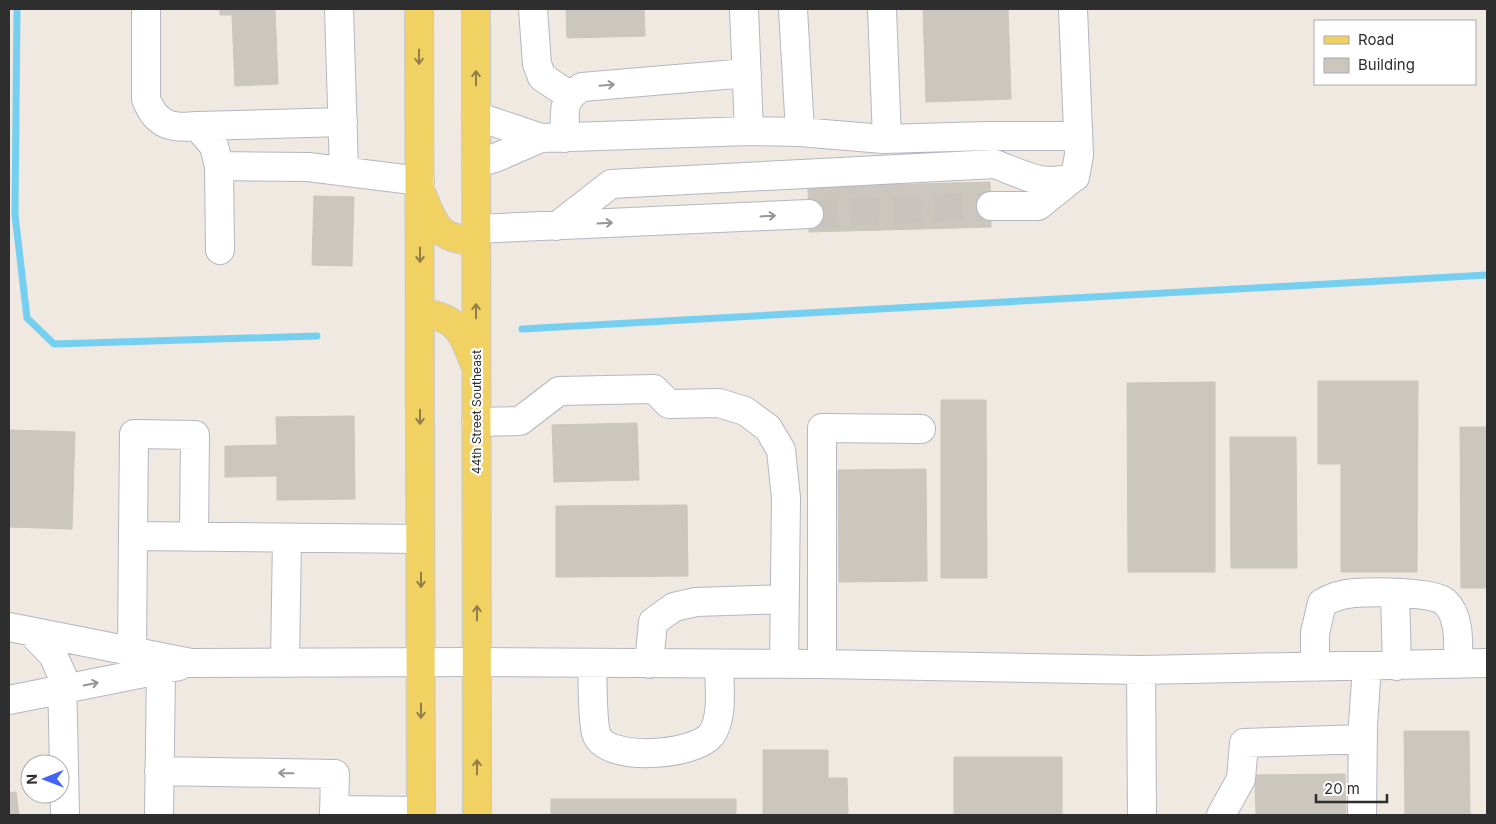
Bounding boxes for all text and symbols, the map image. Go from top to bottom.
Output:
legend [1314,20,1476,85]
text: Road [1358,30,1394,49]
one-way arrow [414,49,424,65]
text: Building [1358,55,1415,74]
one-way arrow [471,70,481,86]
one-way arrow [599,80,615,89]
one-way arrow [759,211,775,221]
one-way arrow [597,219,613,228]
one-way arrow [415,246,425,263]
one-way arrow [471,303,481,319]
street label: 44th Street Southeast [469,350,484,474]
one-way arrow [415,409,425,425]
one-way arrow [416,572,425,588]
one-way arrow [472,605,482,622]
one-way arrow [83,679,99,689]
one-way arrow [416,702,426,719]
north arrow [20,754,70,804]
one-way arrow [472,759,482,775]
one-way arrow [278,768,294,778]
scale bar [1316,772,1387,804]
text: N [23,774,40,785]
text: 20 m [1324,779,1360,798]

